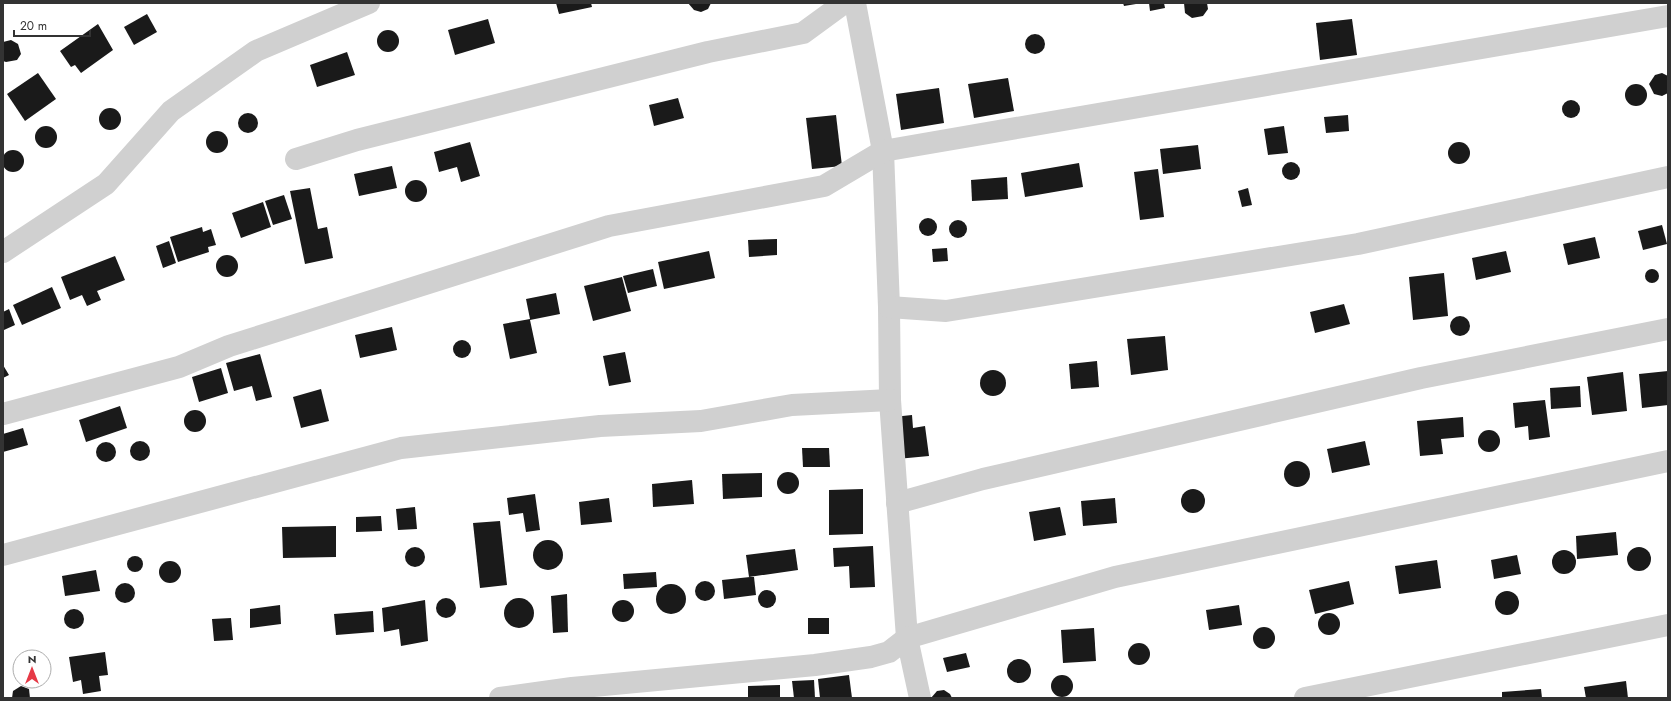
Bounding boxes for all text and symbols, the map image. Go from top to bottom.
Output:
scale bar [14,12,90,38]
text: 20 m [20,17,47,35]
north arrow [12,649,52,689]
text: N [28,651,36,667]

